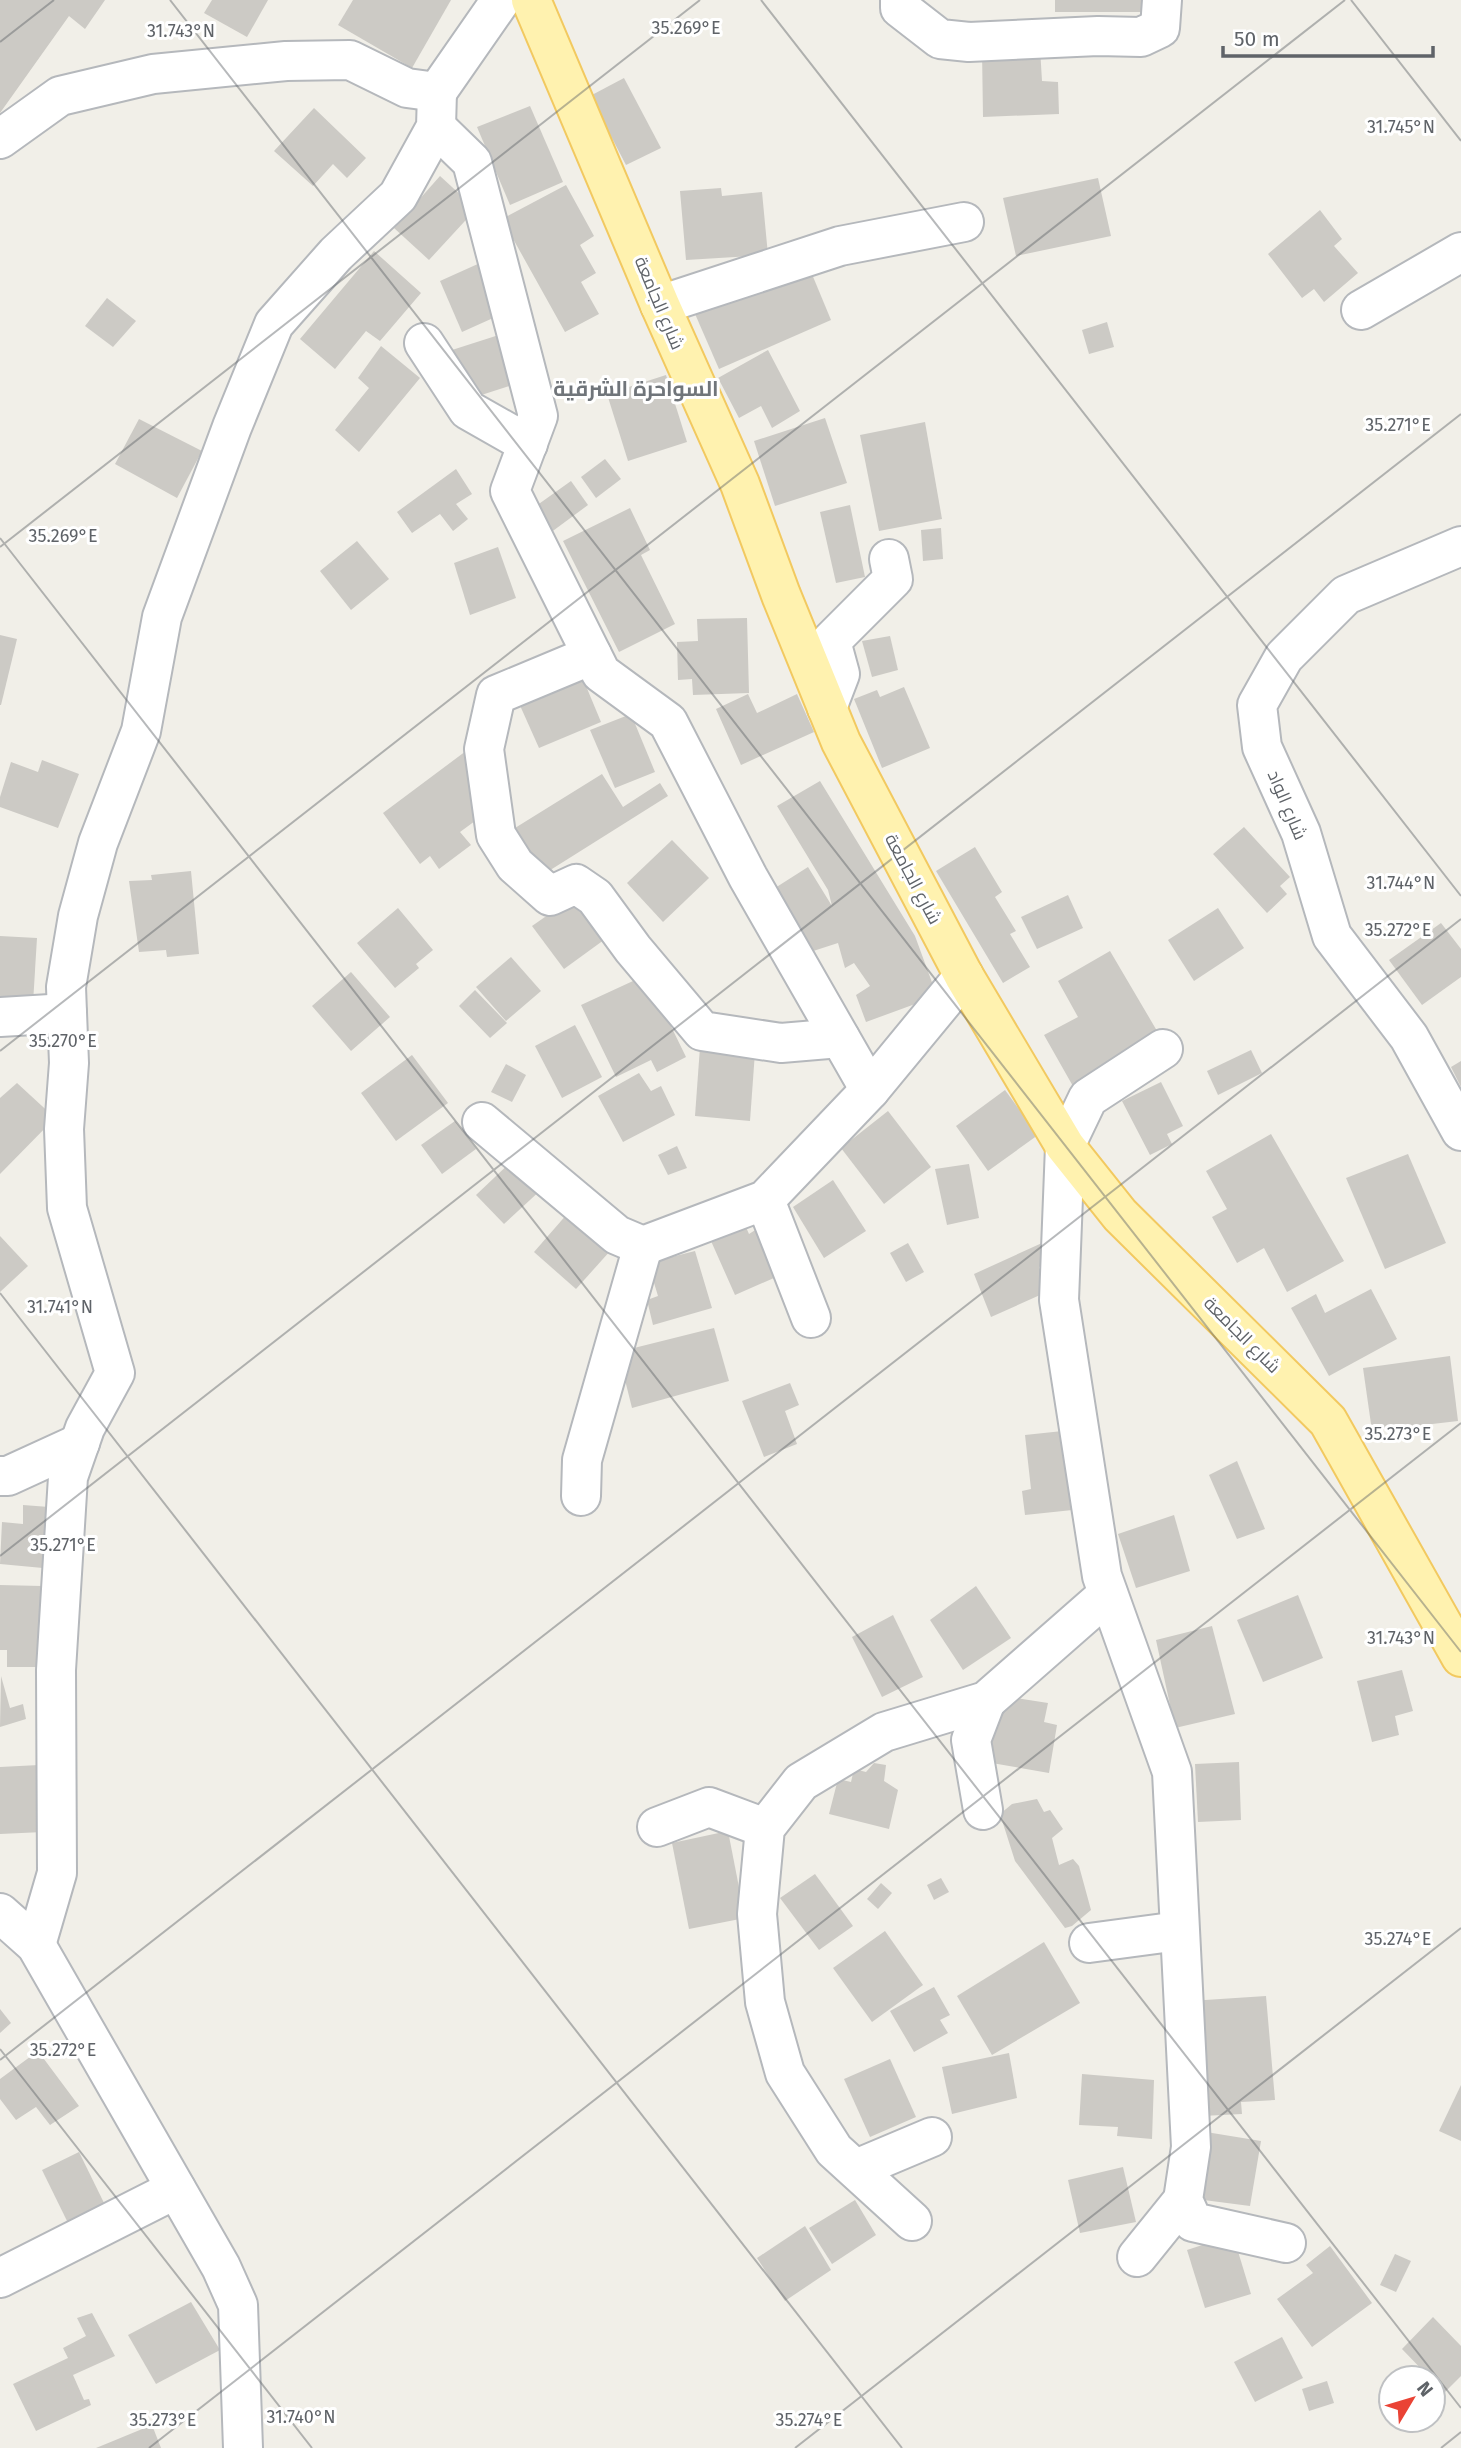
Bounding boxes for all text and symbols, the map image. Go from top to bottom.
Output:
scale bar [1223,14,1433,58]
text: 35.269°E [651,17,721,39]
text: 31.743°N [147,20,215,42]
text: 50 m [1234,26,1280,52]
text: 31.745°N [1367,116,1435,138]
street label: شارع الجامعة [629,253,688,353]
district label: السواحرة الشرقية [553,376,719,402]
text: 35.271°E [1365,414,1431,436]
text: 35.269°E [28,525,98,547]
street label: شارع الواد [1262,767,1311,843]
street label: شارع الجامعة [879,830,946,928]
text: 31.744°N [1367,872,1435,894]
text: 35.272°E [1365,919,1431,941]
text: 35.270°E [29,1030,97,1052]
street label: شارع الجامعة [1199,1292,1285,1378]
text: 31.741°N [27,1296,93,1318]
text: 35.273°E [1365,1423,1431,1445]
text: 35.271°E [30,1534,96,1556]
text: 31.743°N [1367,1627,1435,1649]
text: 35.274°E [1365,1928,1431,1950]
text: 35.272°E [30,2039,96,2061]
north arrow [1377,2364,1447,2434]
text: N [1412,2377,1438,2401]
text: 31.740°N [266,2406,336,2428]
text: 35.273°E [130,2409,196,2431]
text: 35.274°E [776,2409,842,2431]

